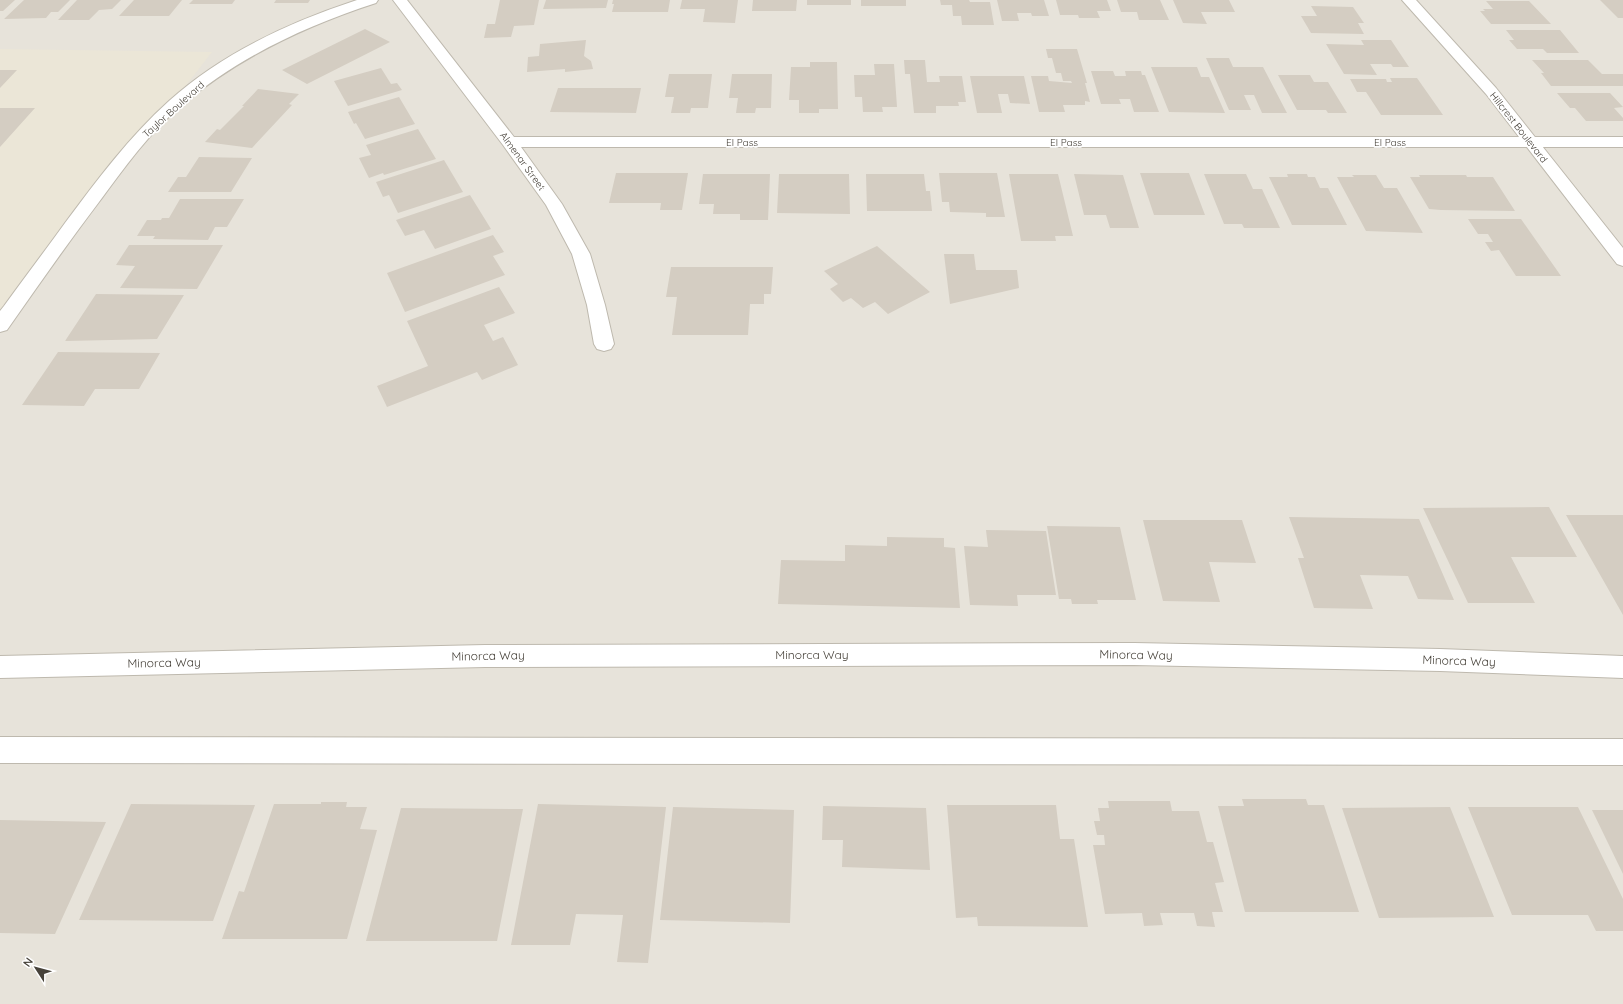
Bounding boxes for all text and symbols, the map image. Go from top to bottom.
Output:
street label: Taylor Boulevard [140,78,207,141]
street label: Hillcrest Boulevard [1487,89,1550,165]
street label: Almenar Street [497,129,549,194]
street label: El Pass [726,136,758,149]
street label: El Pass [1050,136,1082,149]
street label: El Pass [1374,136,1406,149]
street label: Minorca Way [1099,646,1173,663]
street label: Minorca Way [451,647,525,664]
street label: Minorca Way [775,647,849,662]
street label: Minorca Way [1422,652,1496,669]
street label: Minorca Way [127,654,201,671]
north arrow [16,948,56,988]
text: N [20,955,36,970]

